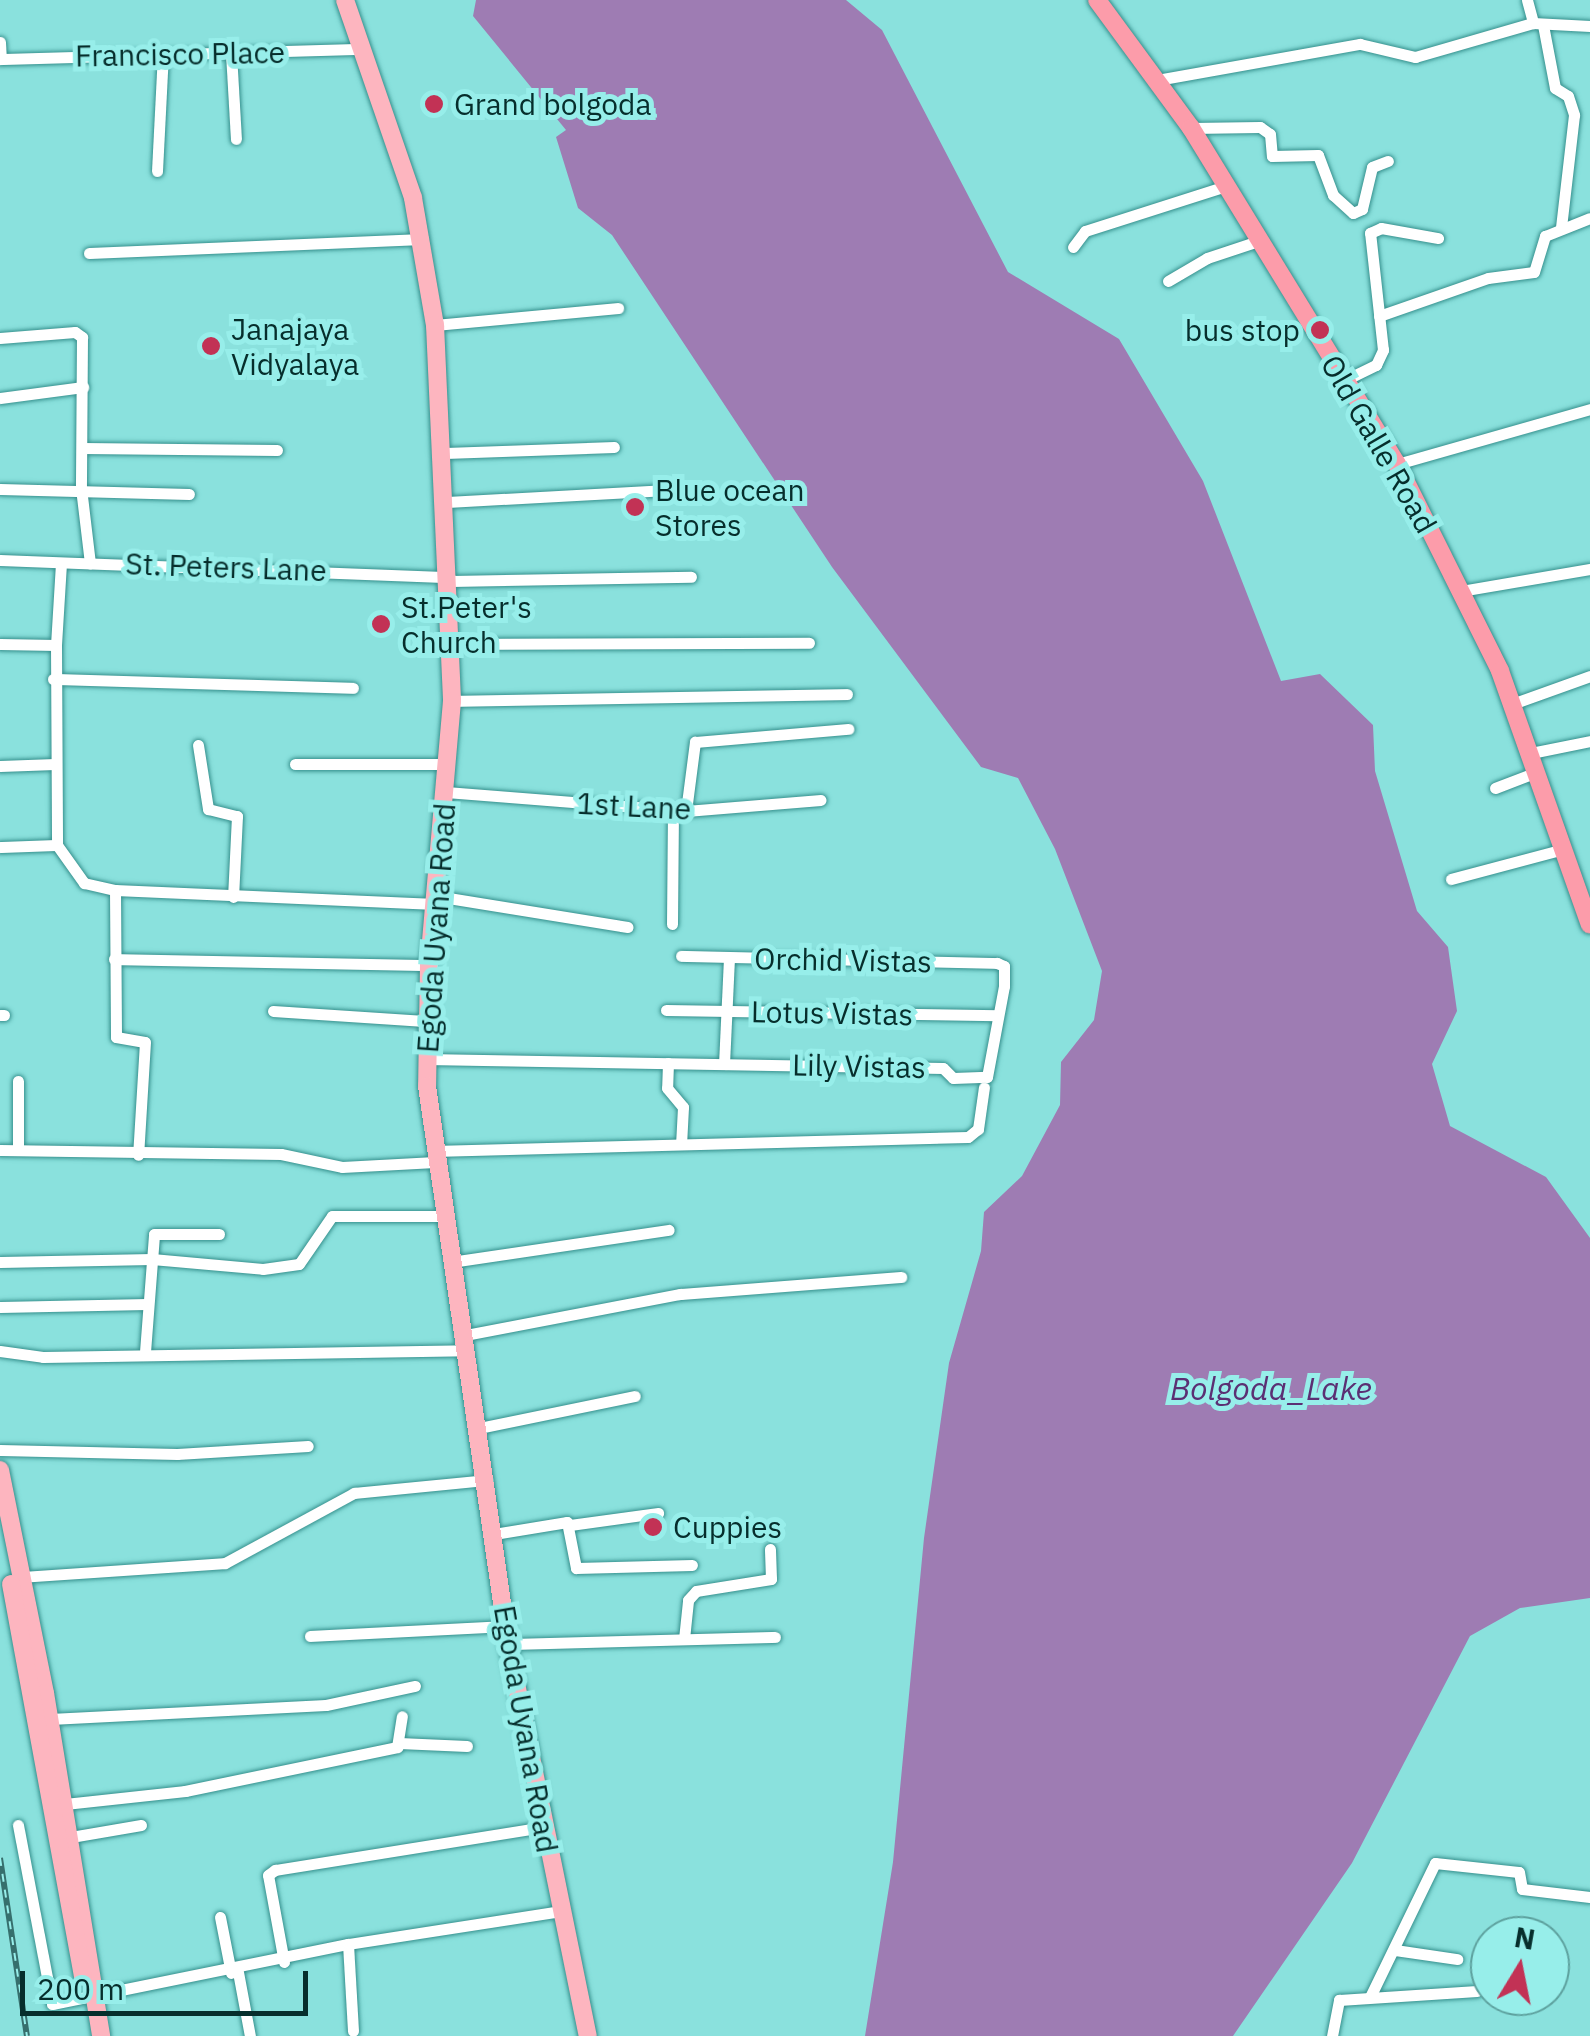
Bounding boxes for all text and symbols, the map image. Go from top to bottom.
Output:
street label: Francisco Place [75,34,285,74]
place label: Grand bolgoda [454,86,652,122]
marker: Grand bolgoda [423,93,445,115]
place label: Janajaya Vidyalaya [231,311,359,382]
place label: bus stop [1185,312,1300,348]
marker: bus stop [1309,319,1331,341]
marker: Janajaya Vidyalaya [200,335,222,357]
street label: Old Galle Road [1314,349,1444,539]
place label: Blue ocean Stores [655,472,805,542]
marker: Blue ocean Stores [624,496,646,518]
street label: St. Peters Lane [125,545,327,589]
place label: St.Peter's Church [401,589,532,660]
marker: St.Peter's Church [370,613,392,635]
street label: 1st Lane [576,785,692,827]
street label: Egoda Uyana Road [409,802,463,1054]
street label: Orchid Vistas [754,940,932,980]
street label: Lotus Vistas [751,994,913,1032]
street label: Lily Vistas [792,1047,926,1085]
water label: Bolgoda_Lake [1170,1369,1372,1407]
place label: Cuppies [673,1509,782,1545]
marker: Cuppies [642,1516,664,1538]
street label: Egoda Uyana Road [487,1603,565,1855]
north arrow [1470,1916,1570,2016]
text: N [1512,1918,1538,1958]
scale bar [25,1951,312,2013]
text: 200 m [37,1969,124,2008]

